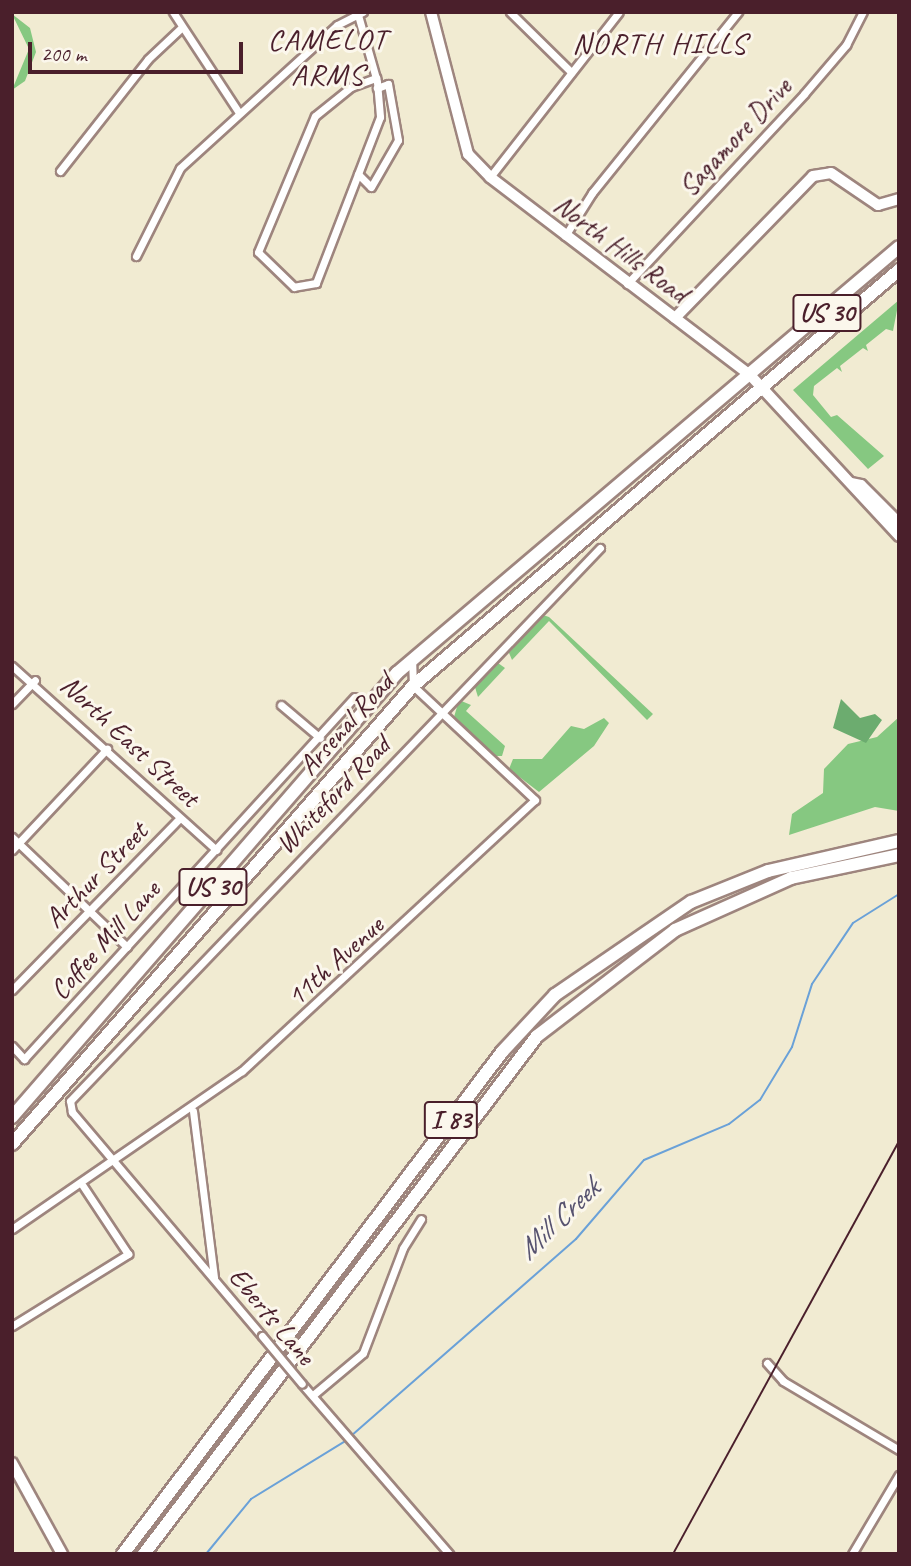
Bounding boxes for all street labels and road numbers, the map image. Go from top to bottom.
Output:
street label: Sagamore Drive [672,71,798,203]
street label: North Hills Road [547,188,695,310]
road number: US 30 [792,290,862,336]
street label: Arsenal Road [292,666,400,782]
street label: North East Street [53,668,207,814]
street label: Whiteford Road [269,729,397,861]
street label: Arthur Street [37,815,155,935]
road number: US 30 [178,864,248,909]
street label: Coffee Mill Lane [42,873,168,1007]
street label: 11th Avenue [280,909,390,1013]
road number: I 83 [423,1098,479,1142]
street label: Eberts Lane [221,1260,323,1372]

